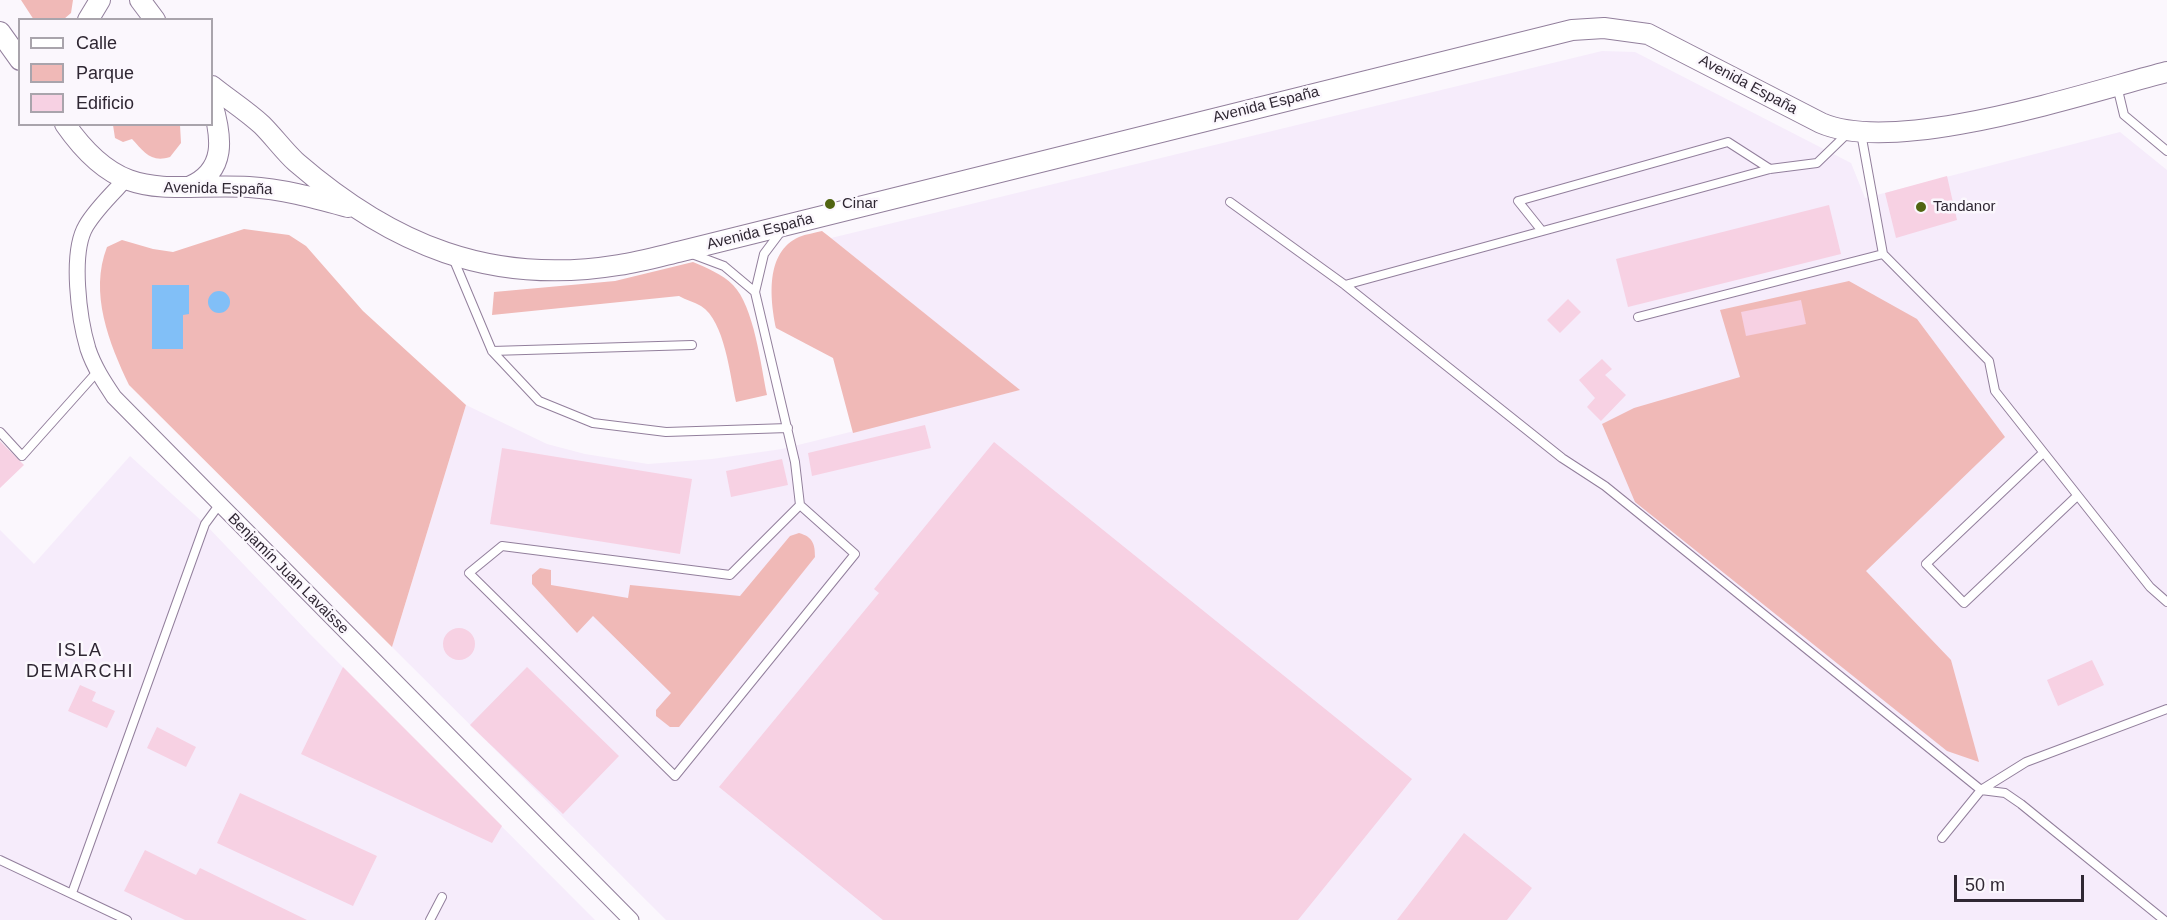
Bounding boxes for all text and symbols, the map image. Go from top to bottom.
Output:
legend [18,18,213,126]
text: Calle [76,33,117,53]
street label: Avenida España [1696,51,1800,119]
text: Parque [76,63,134,83]
street label: Avenida España [1211,83,1321,127]
text: Edificio [76,93,134,113]
street label: Avenida España [163,179,273,199]
place label: Cinar [842,195,878,213]
marker: Cinar [823,197,837,211]
place label: Tandanor [1933,198,1996,216]
marker: Tandanor [1914,200,1928,214]
street label: Avenida España [705,210,815,254]
street label: Benjamín Juan Lavaisse [224,510,352,638]
district label: ISLA DEMARCHI [26,640,134,682]
scale bar [1957,863,2088,901]
text: 50 m [1965,875,2005,895]

